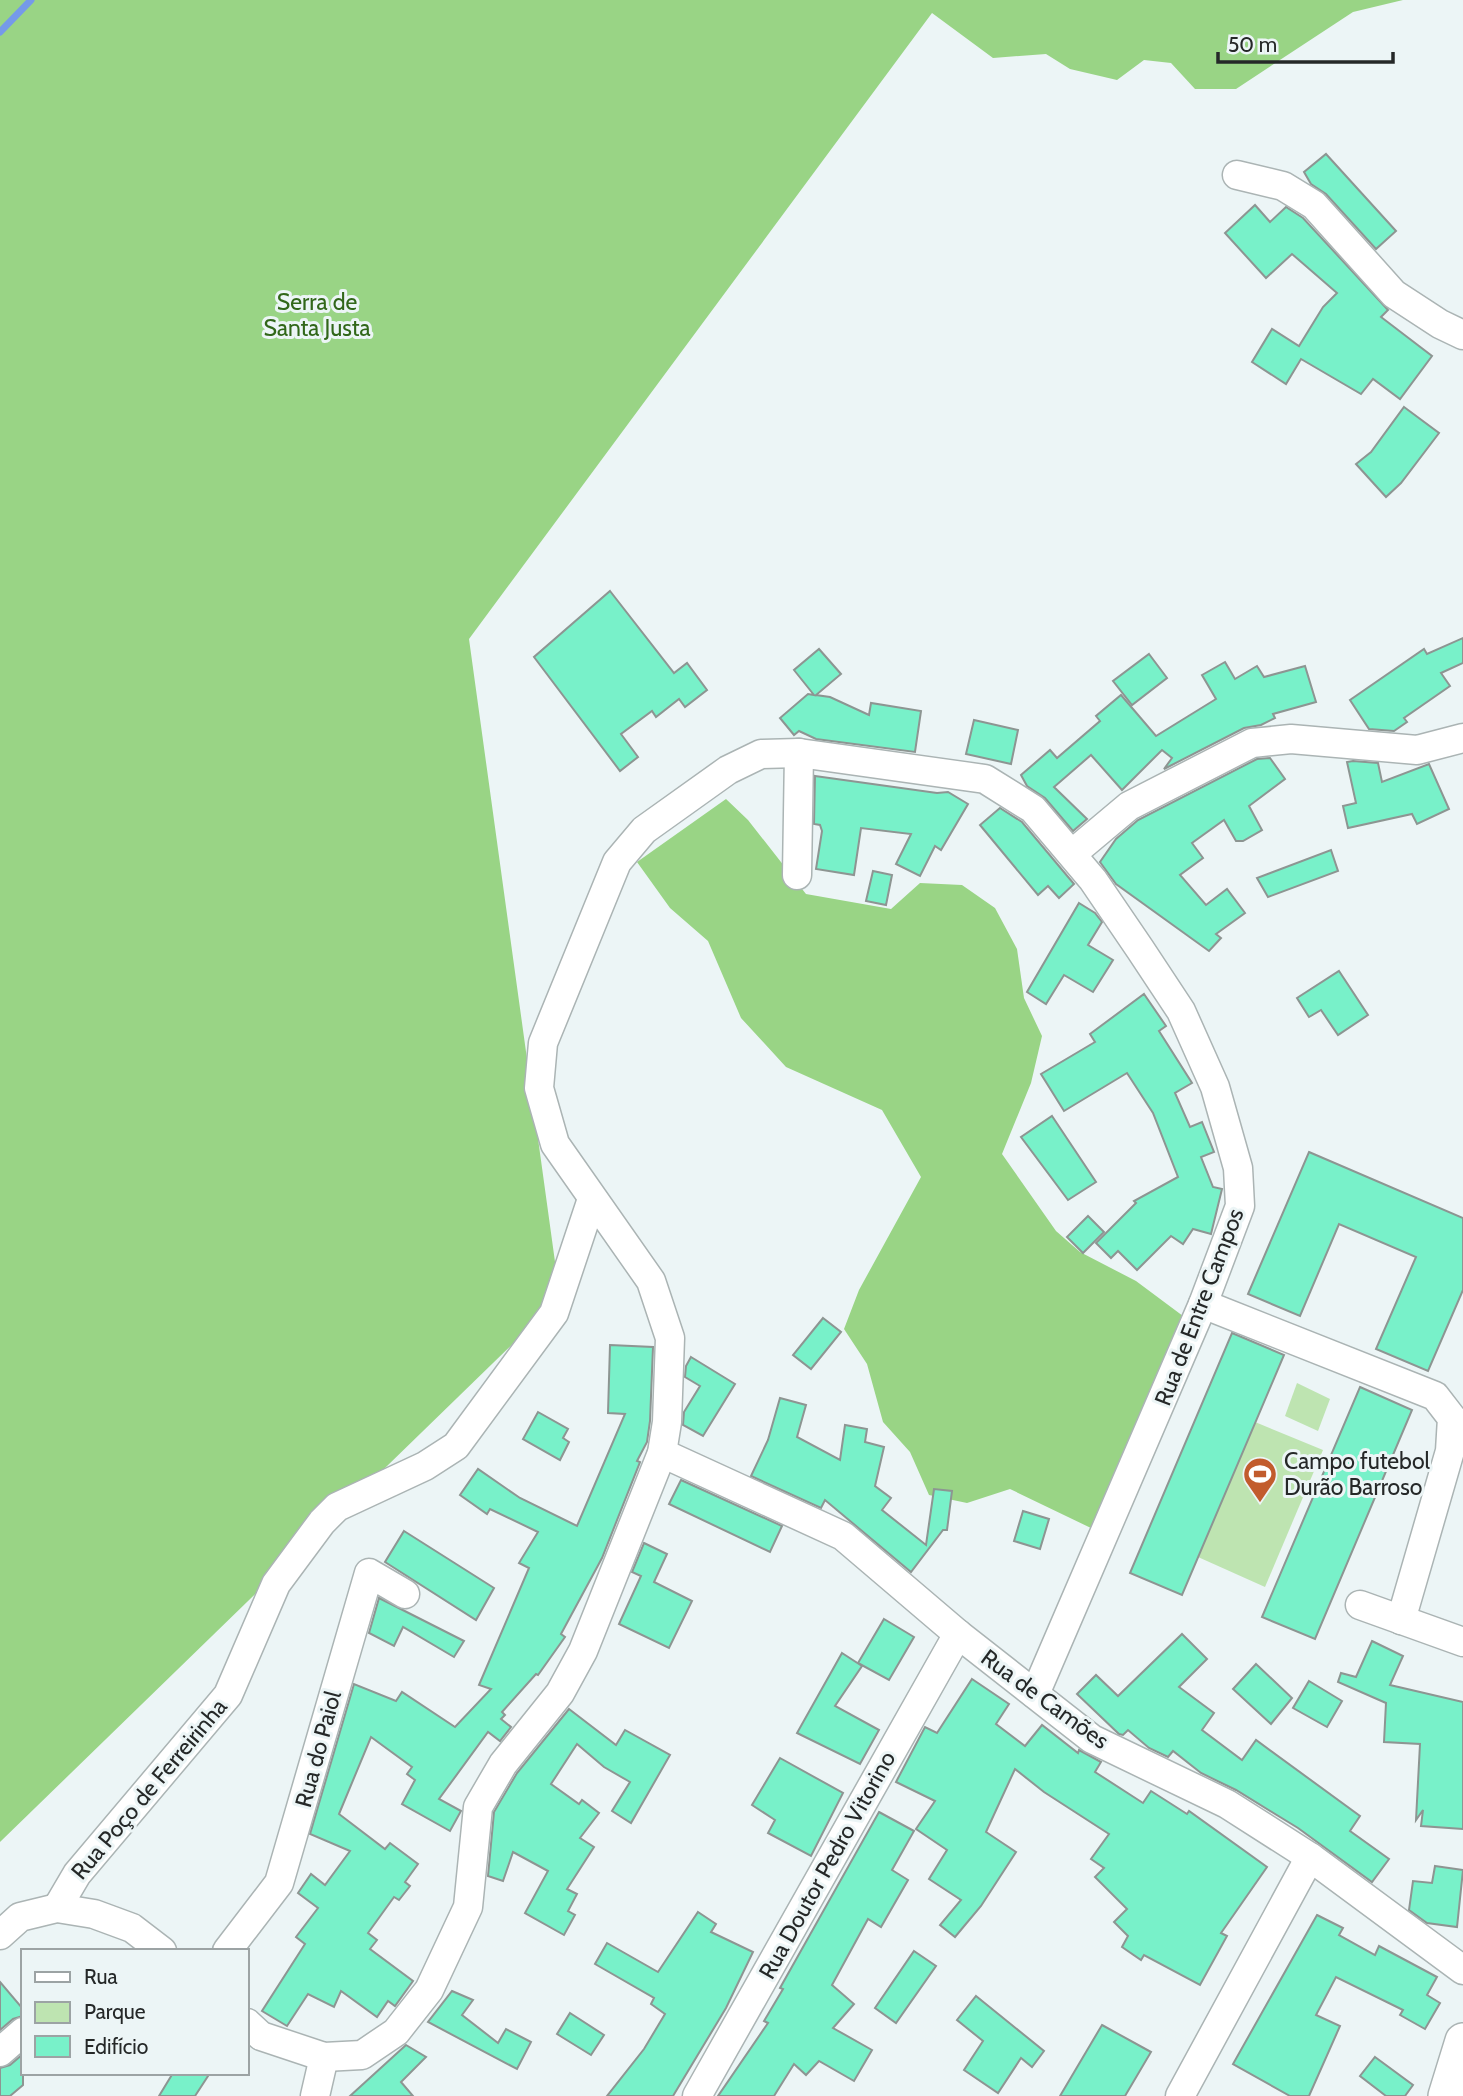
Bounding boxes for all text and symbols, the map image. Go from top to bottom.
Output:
scale bar [1218,21,1393,65]
text: 50 m [1228,32,1277,57]
park label: Serra de Santa Justa [263,288,371,342]
street label: Rua de Entre Campos [1149,1205,1249,1409]
place label: Campo futebol Durão Barroso [1284,1447,1431,1501]
sports icon: Campo futebol Durão Barroso [1241,1455,1279,1504]
street label: Rua de Camões [976,1643,1114,1755]
street label: Rua do Paiol [289,1687,347,1810]
street label: Rua Poço de Ferreirinha [65,1693,233,1885]
street label: Rua Doutor Pedro Vitorino [753,1746,901,1984]
legend [21,1949,248,2075]
text: Rua [84,1964,118,1989]
text: Parque [84,1999,146,2024]
text: Edifício [84,2034,148,2059]

